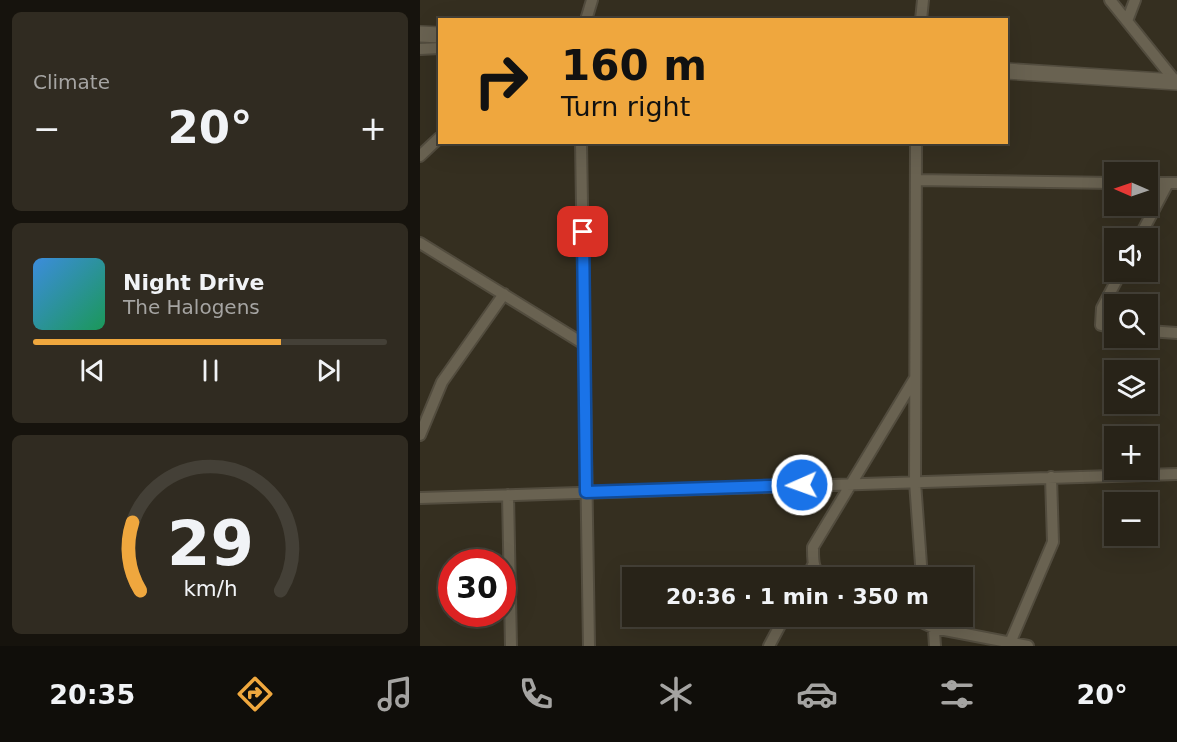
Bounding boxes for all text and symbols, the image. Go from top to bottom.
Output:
text: 160 m [561,41,707,90]
icon: right [462,42,540,120]
text: Climate [33,70,110,94]
text: Turn right [561,91,690,122]
text: 20° [167,101,253,154]
text: − [33,109,61,148]
text: + [359,109,387,148]
north arrow [1104,162,1158,216]
map controls [1104,162,1158,546]
pin [557,206,608,257]
icon: arrive [566,215,599,248]
button: sound [1104,228,1158,282]
text: Night Drive [123,270,264,295]
button: search [1104,294,1158,348]
text: The Halogens [123,295,260,319]
icon: previous [76,354,109,387]
icon: pause [194,354,227,387]
icon: next [312,354,345,387]
button: layers [1104,360,1158,414]
button: + [1104,426,1158,480]
position arrow [770,453,834,517]
button: − [1104,492,1158,546]
text: 29 [167,508,253,581]
speed limit sign: 30 [438,549,516,627]
text: km/h [183,577,237,602]
text: 20:36 · 1 min · 350 m [666,584,929,609]
icon: directions [234,673,276,715]
icon: music [374,673,416,715]
icon: phone [515,673,557,715]
icon: climate [655,673,697,715]
icon: car [796,673,838,715]
icon: filters [936,673,978,715]
text: 20:35 [49,679,135,710]
text: 20° [1077,679,1128,710]

